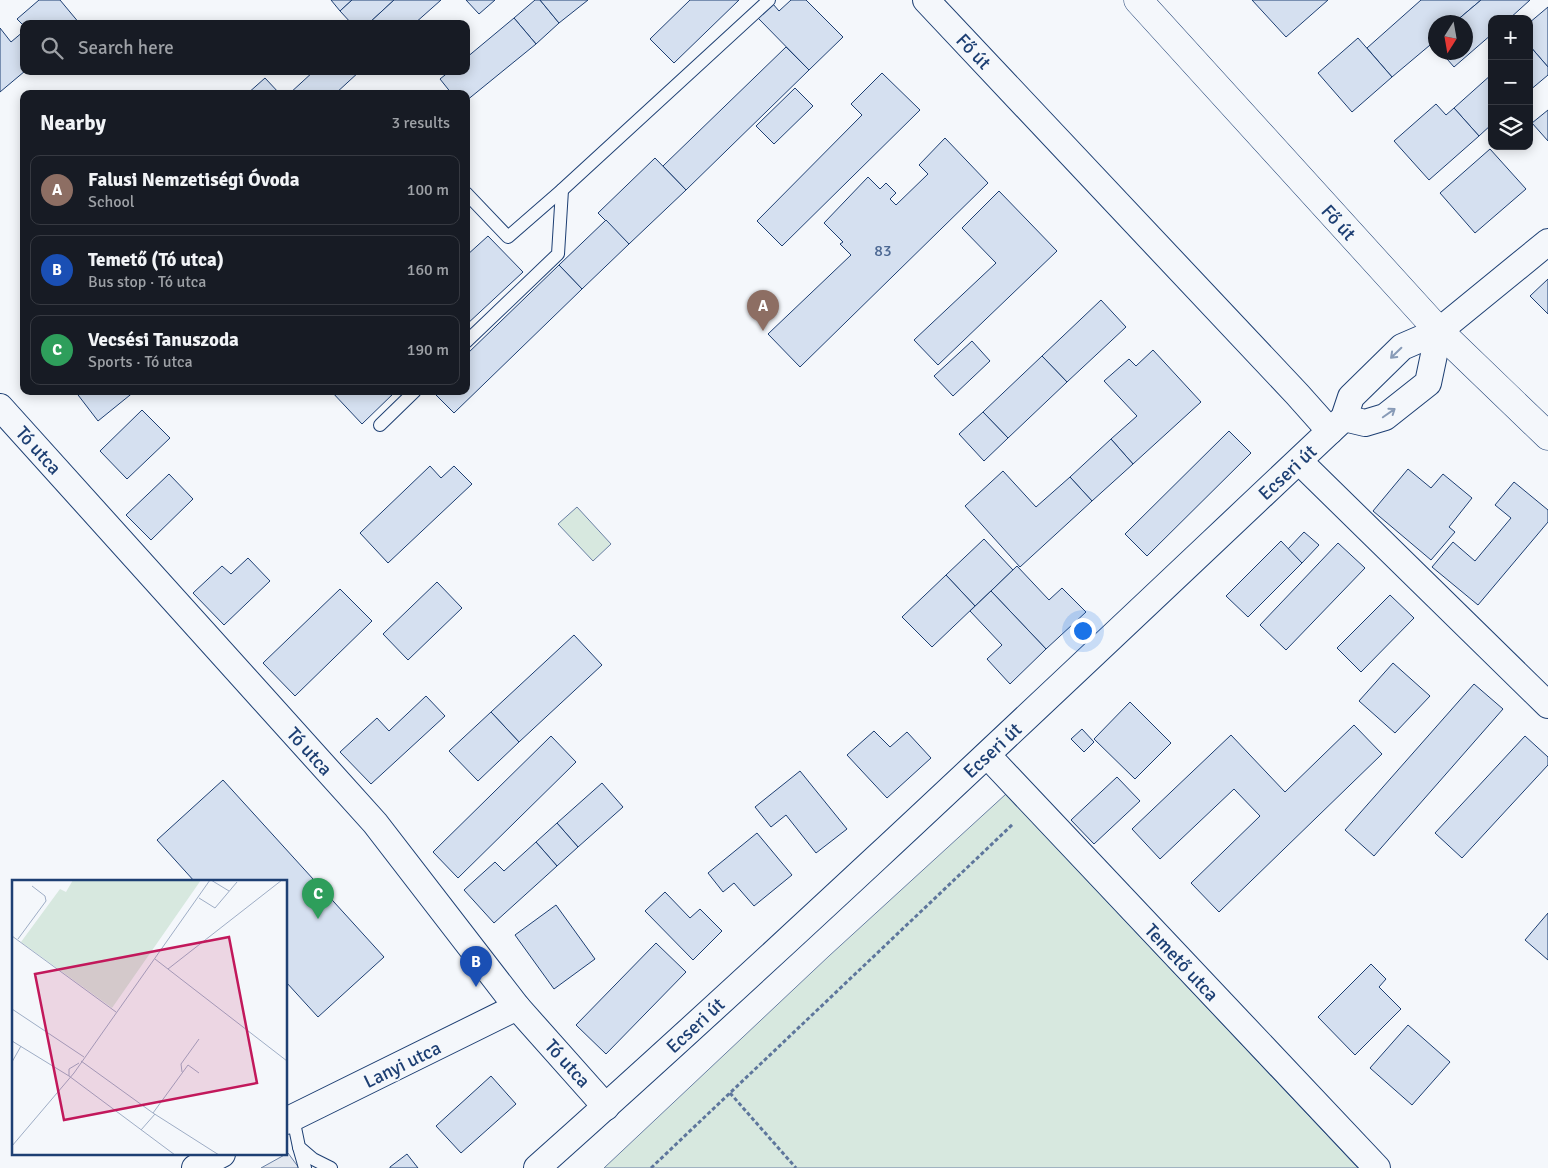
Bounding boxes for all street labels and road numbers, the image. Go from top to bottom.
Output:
street label: Fő út [951,29,996,75]
street label: Fő út [1316,200,1361,246]
street label: Tó utca [10,421,66,480]
street label: Ecseri út [1254,440,1322,506]
street label: Ecseri út [959,718,1027,784]
street label: Tó utca [281,722,337,781]
street label: Temető utca [1139,919,1223,1007]
street label: Ecseri út [662,993,730,1059]
street label: Tó utca [539,1034,595,1093]
street label: Lanyi utca [360,1036,445,1094]

